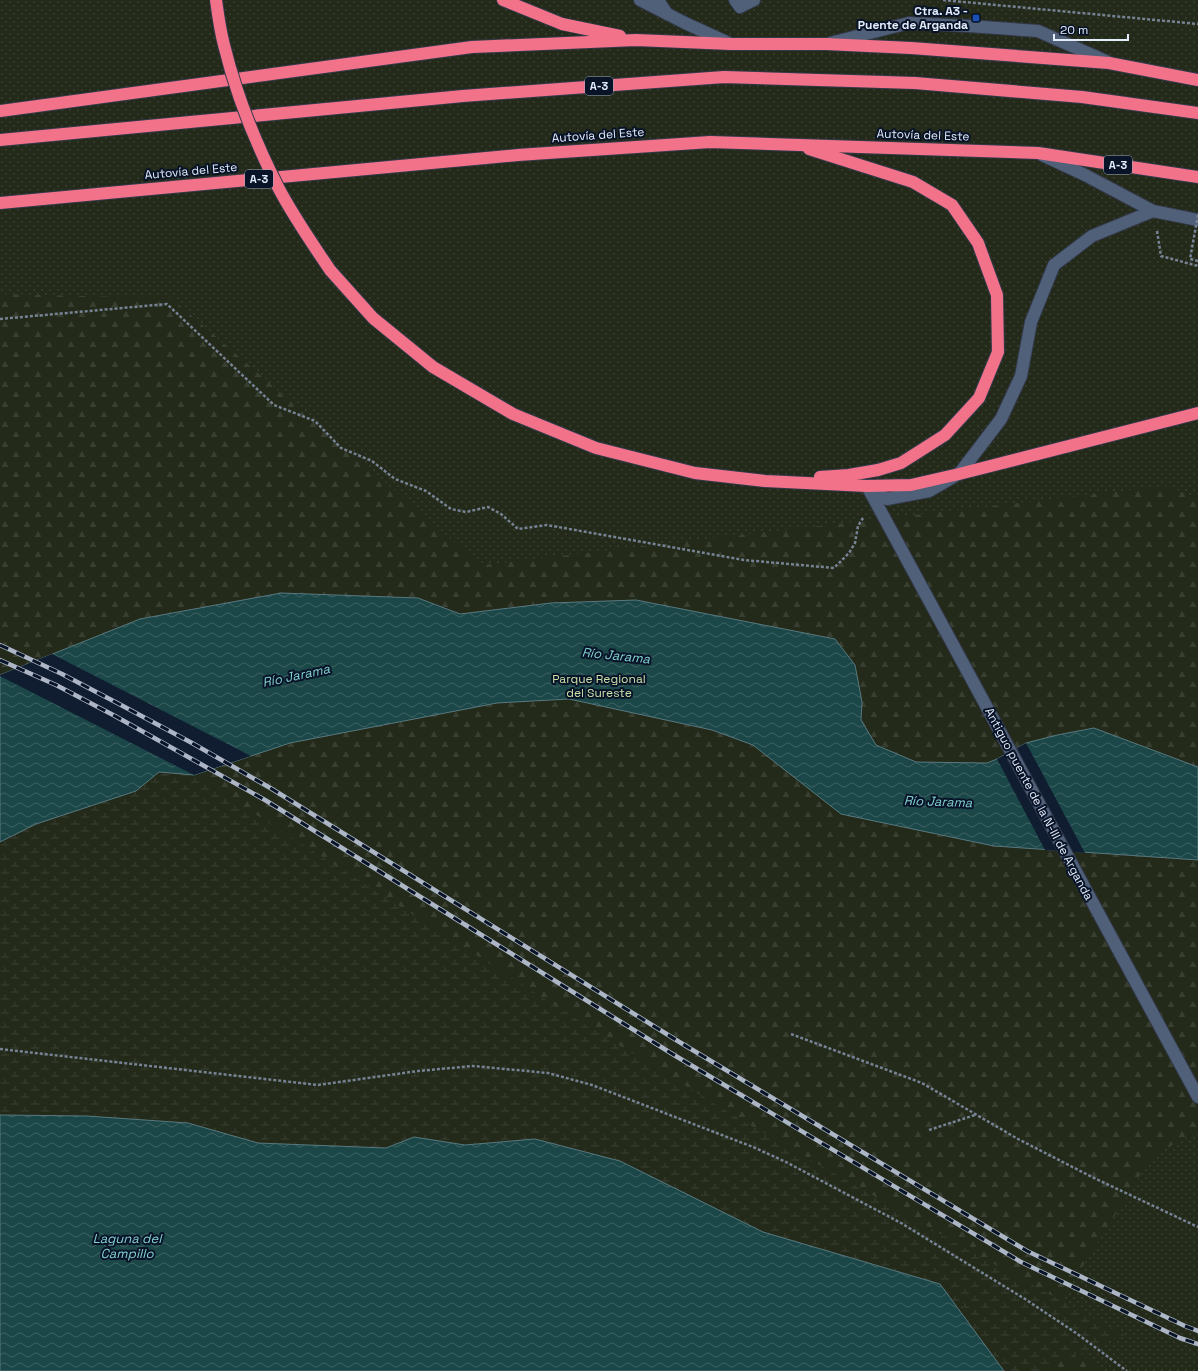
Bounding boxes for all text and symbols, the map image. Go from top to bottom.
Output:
place label: Ctra. A3 - Puente de Arganda [858,3,968,33]
marker: Ctra. A3 - Puente de Arganda [971,13,981,23]
scale bar [1054,16,1128,42]
text: 20 m [1060,22,1088,38]
road number: A-3 [585,77,613,95]
street label: Autovía del Este [551,124,645,146]
street label: Autovía del Este [876,125,970,145]
road number: A-3 [1104,156,1132,174]
street label: Autovía del Este [144,159,238,183]
road number: A-3 [245,170,273,188]
water label: Río Jarama [581,643,651,668]
water label: Río Jarama [261,660,332,691]
park label: Parque Regional del Sureste [552,671,646,701]
street label: Antiguo puente de la N-III de Arganda [981,705,1097,903]
water label: Río Jarama [903,792,973,811]
water label: Laguna del Campillo [93,1230,163,1262]

